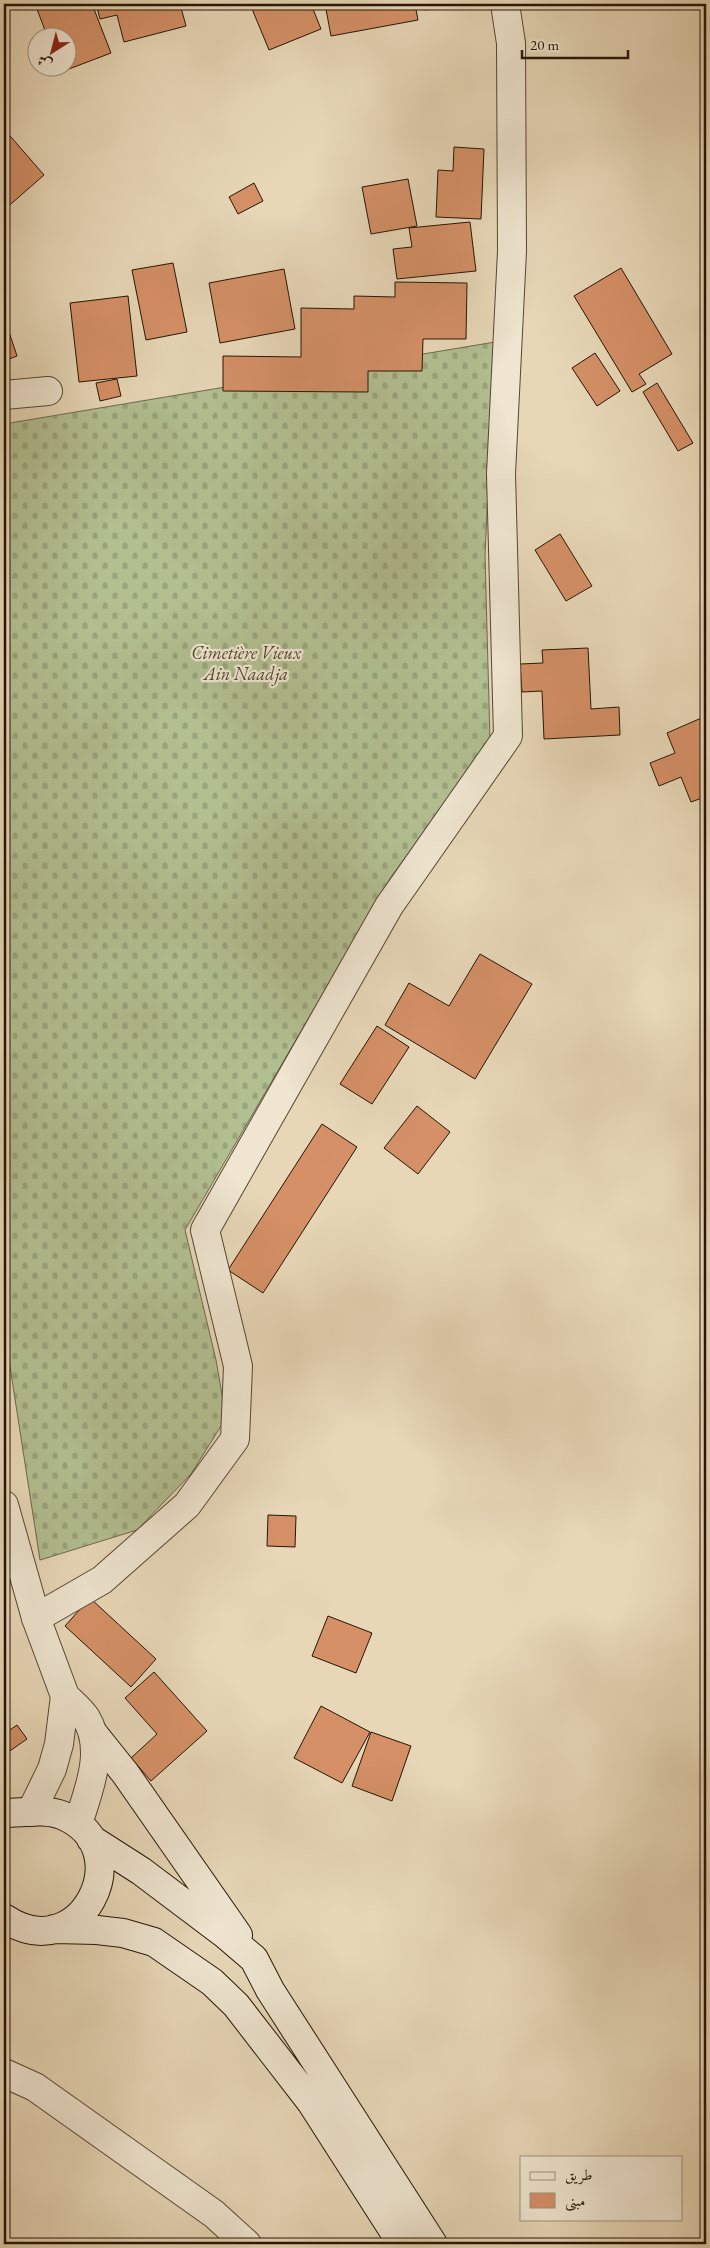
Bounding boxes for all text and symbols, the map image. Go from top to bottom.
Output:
north arrow [28,28,78,78]
scale bar [522,28,629,60]
text: 20 m [530,35,559,54]
text: ش [33,51,55,74]
park label: Cimetière Vieux Ain Naadja [191,641,302,686]
legend [520,2156,682,2220]
text: طريق [565,2165,592,2185]
text: مبنى [565,2191,585,2212]

